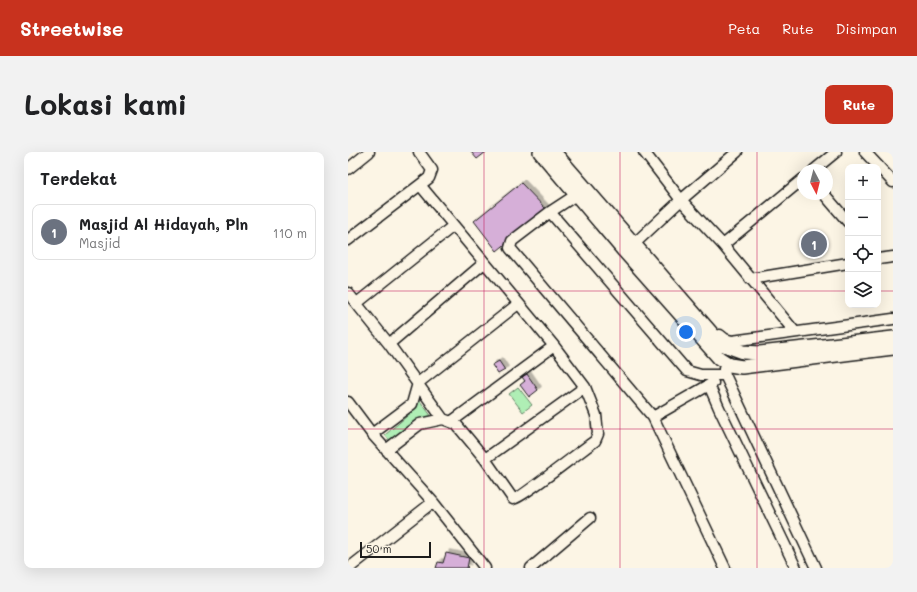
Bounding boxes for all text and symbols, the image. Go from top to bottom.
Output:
text: Streetwise [20,16,123,41]
text: Peta [728,19,760,38]
text: Rute [782,19,814,38]
text: Disimpan [836,19,897,38]
button: Rute [825,85,893,124]
text: Lokasi kami [24,86,187,122]
north arrow [797,164,833,200]
map controls [845,164,881,308]
button: + [845,164,881,200]
text: Terdekat [40,167,117,189]
button: − [845,200,881,236]
text: Masjid Al Hidayah, Pln [79,214,248,234]
text: 1 [51,224,57,241]
text: 110 m [273,224,307,241]
pin: 1 [801,229,827,259]
text: Masjid [79,234,120,251]
button: locate [845,236,881,272]
button: layers [845,272,881,308]
your location [676,322,696,342]
scale bar [360,540,431,559]
text: 50 m [366,541,392,556]

